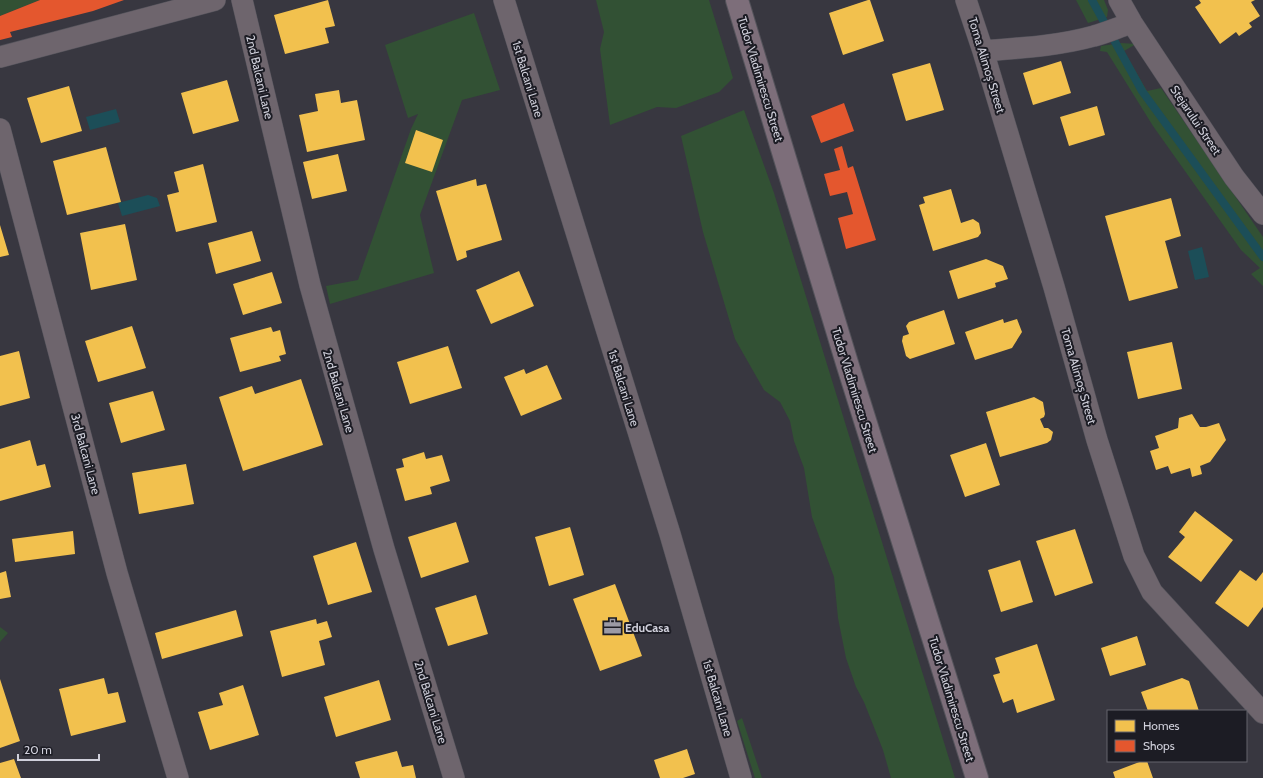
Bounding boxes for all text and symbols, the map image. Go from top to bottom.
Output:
street label: Tudor Vladimirescu Street [735,15,787,143]
street label: Toma Alimoș Street [964,15,1009,115]
street label: 2nd Balcani Lane [243,33,277,121]
street label: 1st Balcani Lane [509,39,547,119]
street label: Stejarului Street [1167,82,1225,158]
street label: Tudor Vladimirescu Street [829,326,881,454]
street label: Toma Alimoș Street [1057,326,1100,426]
street label: 2nd Balcani Lane [320,348,358,434]
street label: 1st Balcani Lane [605,348,643,428]
street label: 3rd Balcani Lane [68,412,104,496]
office icon: EduCasa [602,617,622,637]
place label: EduCasa [625,620,669,635]
street label: Tudor Vladimirescu Street [926,635,978,763]
street label: 1st Balcani Lane [700,658,736,738]
street label: 2nd Balcani Lane [411,659,451,745]
legend [1107,710,1247,762]
text: Homes [1143,718,1180,733]
scale bar [18,736,99,762]
text: Shops [1143,738,1175,753]
text: 20 m [24,742,52,757]

